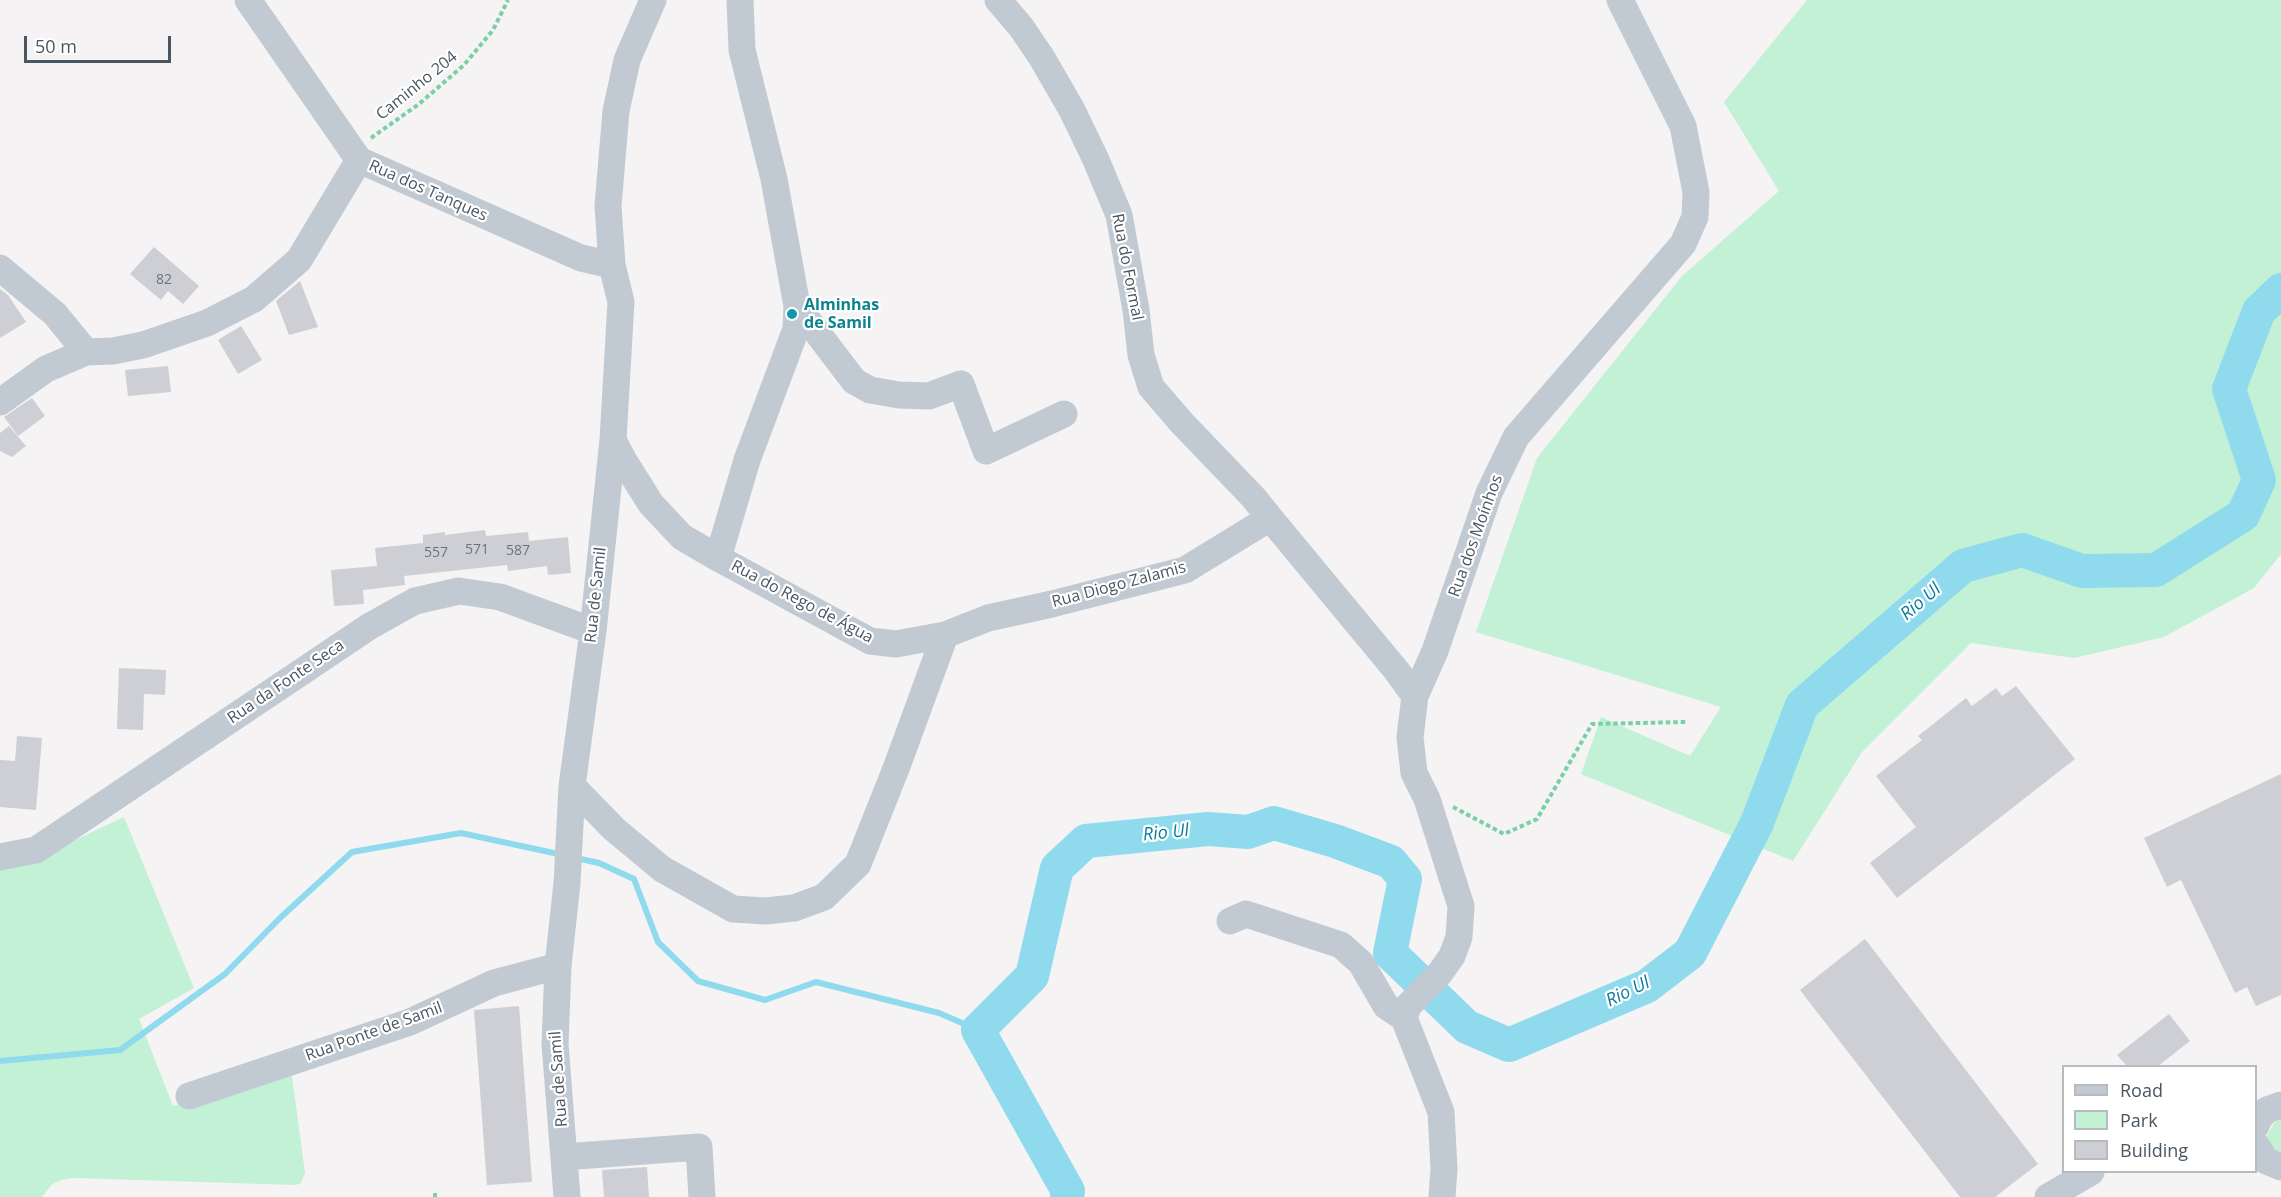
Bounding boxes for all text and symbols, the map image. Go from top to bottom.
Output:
scale bar [27,24,174,62]
text: 50 m [35,34,77,58]
street label: Caminho 204 [373,47,461,125]
street label: Rua dos Tanques [366,156,490,226]
street label: Rua do Formal [1107,212,1147,322]
house number: 82 [156,272,172,288]
place label: Alminhas de Samil [804,295,879,333]
marker: Alminhas de Samil [785,307,799,321]
street label: Rua dos Moínhos [1445,472,1507,600]
house number: 571 [465,542,489,558]
house number: 587 [506,543,530,559]
house number: 557 [424,545,448,561]
street label: Rua de Samil [581,546,611,644]
street label: Rua do Rego de Água [728,556,876,648]
street label: Rua Diogo Zalamis [1050,558,1188,612]
water label: Rio Ul [1896,579,1946,625]
street label: Rua da Fonte Seca [224,636,348,728]
water label: Rio Ul [1142,820,1190,846]
water label: Rio Ul [1602,972,1654,1012]
street label: Rua Ponte de Samil [303,998,445,1066]
street label: Rua de Samil [546,1030,572,1128]
legend [2062,1065,2257,1173]
text: Road [2120,1078,2163,1102]
text: Park [2120,1108,2158,1132]
text: Building [2120,1138,2188,1162]

